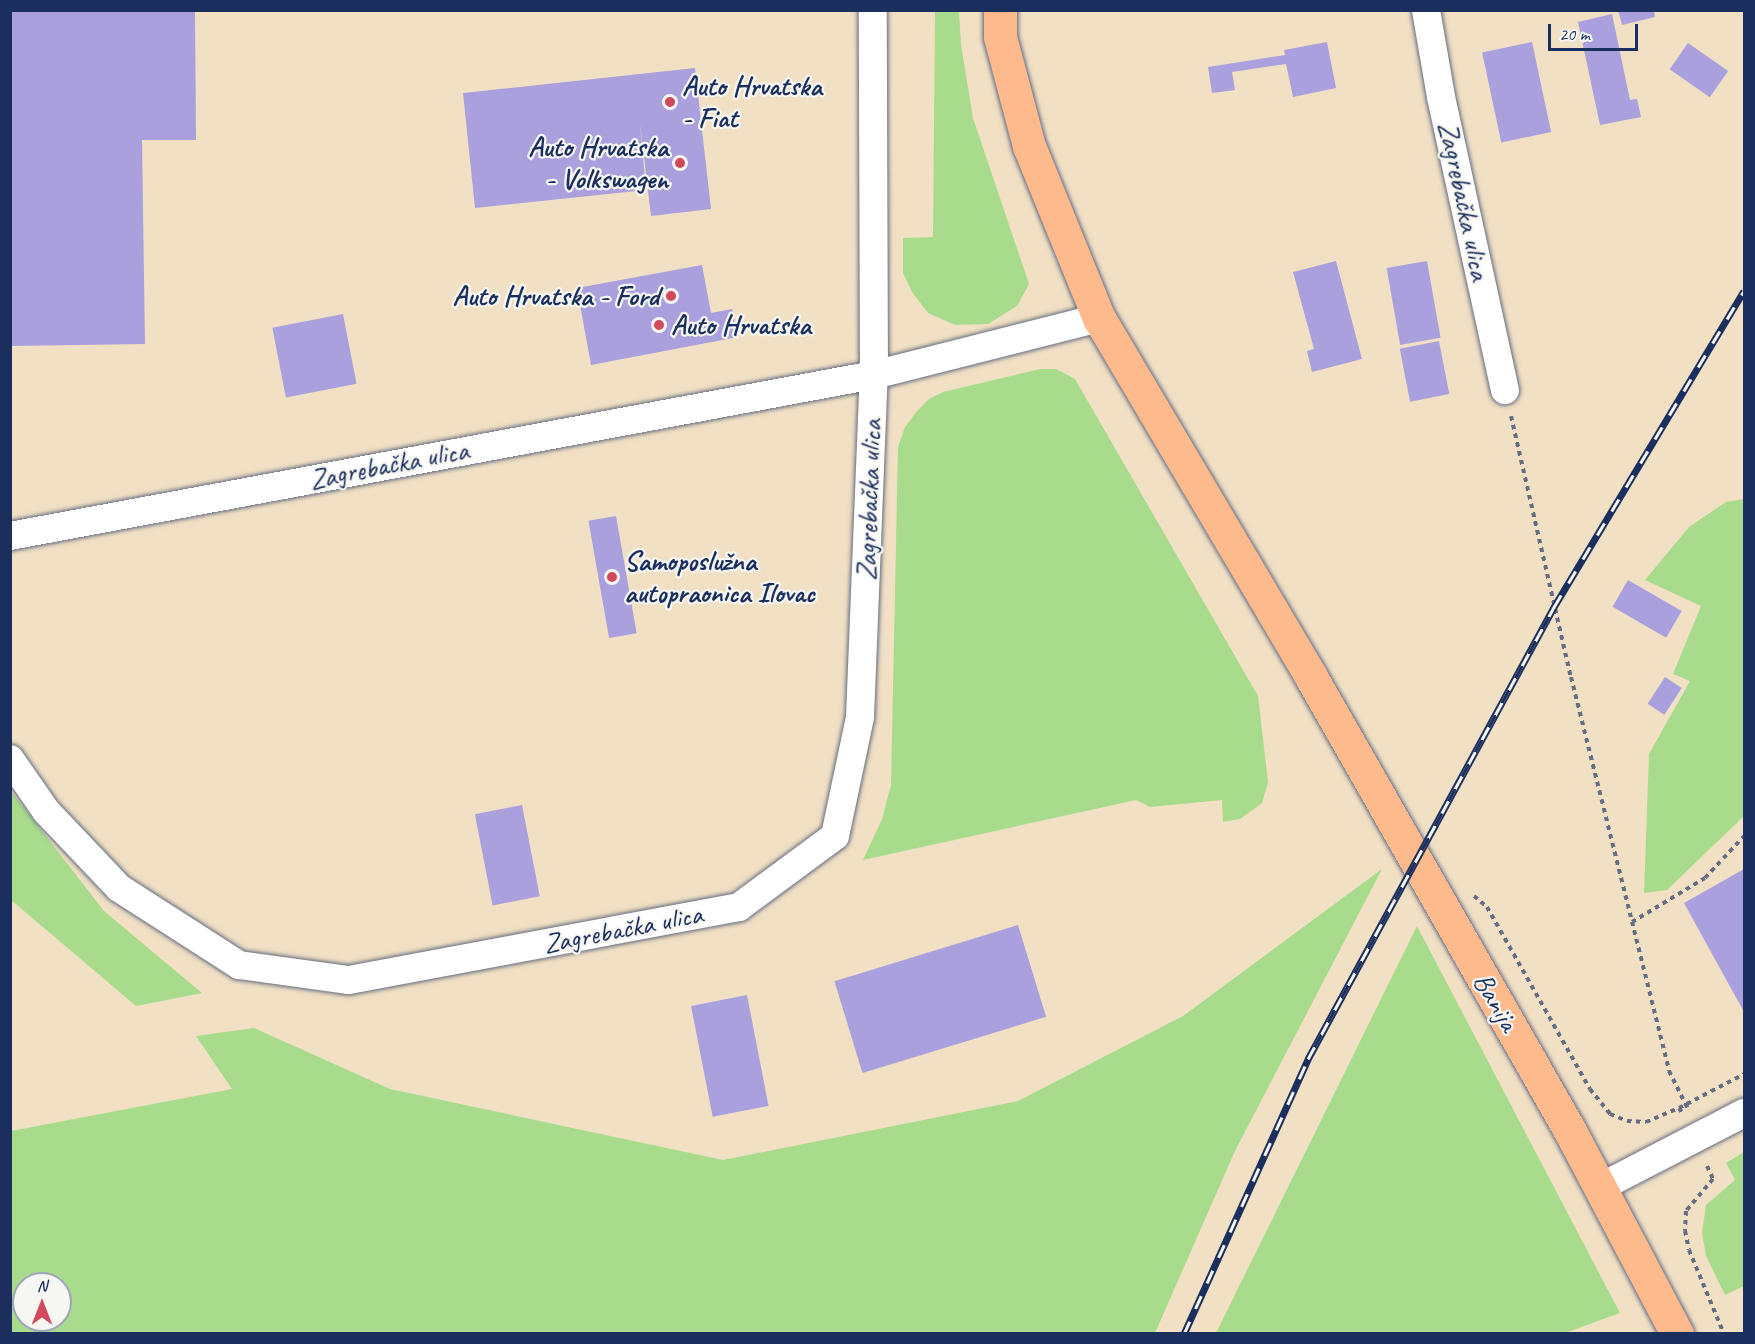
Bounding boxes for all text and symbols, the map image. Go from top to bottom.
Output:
scale bar [1551,12,1641,50]
text: 20 m [1559,23,1590,45]
place label: Auto Hrvatska - Fiat [682,69,821,135]
marker: Auto Hrvatska - Fiat [663,95,677,109]
street label: Zagrebačka ulica [1431,119,1497,283]
place label: Auto Hrvatska - Volkswagen [529,130,668,196]
marker: Auto Hrvatska - Volkswagen [673,156,687,170]
place label: Auto Hrvatska - Ford [453,279,659,313]
marker: Auto Hrvatska - Ford [664,289,678,303]
place label: Auto Hrvatska [671,308,810,342]
marker: Auto Hrvatska [652,318,666,332]
street label: Zagrebačka ulica [849,419,889,581]
street label: Zagrebačka ulica [307,433,471,497]
place label: Samoposlužna autopraonica Ilovac [624,544,816,610]
marker: Samoposlužna autopraonica Ilovac [605,570,619,584]
street label: Zagrebačka ulica [541,897,705,961]
street label: Banija [1466,967,1526,1037]
north arrow [12,1272,72,1332]
text: N [37,1276,47,1296]

